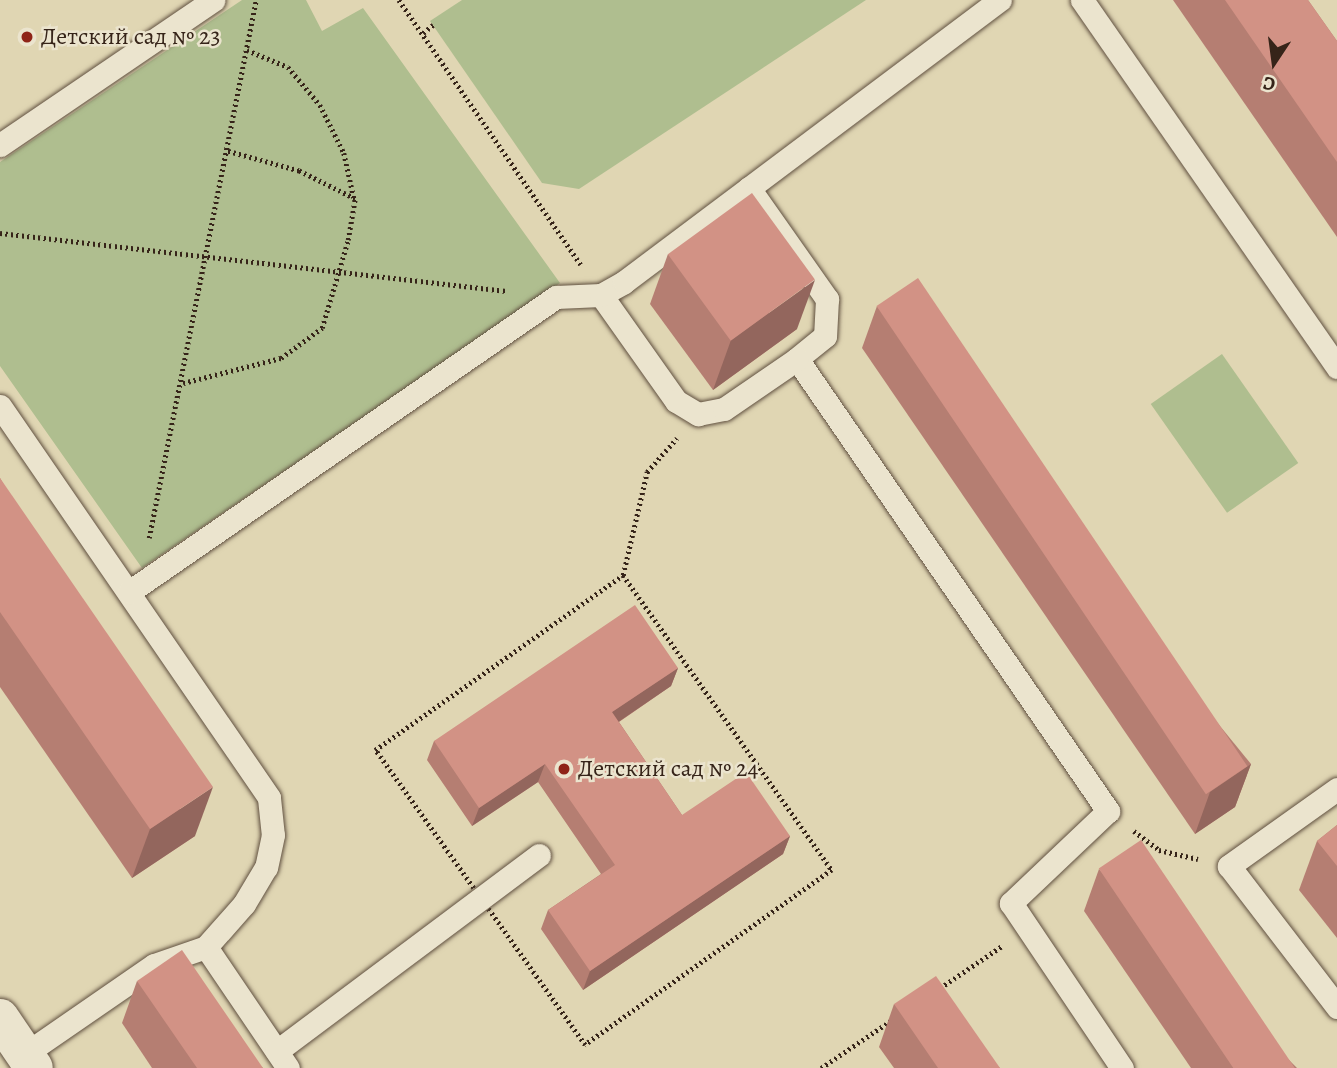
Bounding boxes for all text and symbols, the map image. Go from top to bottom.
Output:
place label: Детский сад № 23 [41,23,220,51]
north arrow [1239,28,1309,98]
marker: Детский сад № 23 [19,29,35,45]
text: С [1261,69,1278,97]
place label: Детский сад № 24 [578,755,758,783]
marker: Детский сад № 24 [556,761,572,777]

